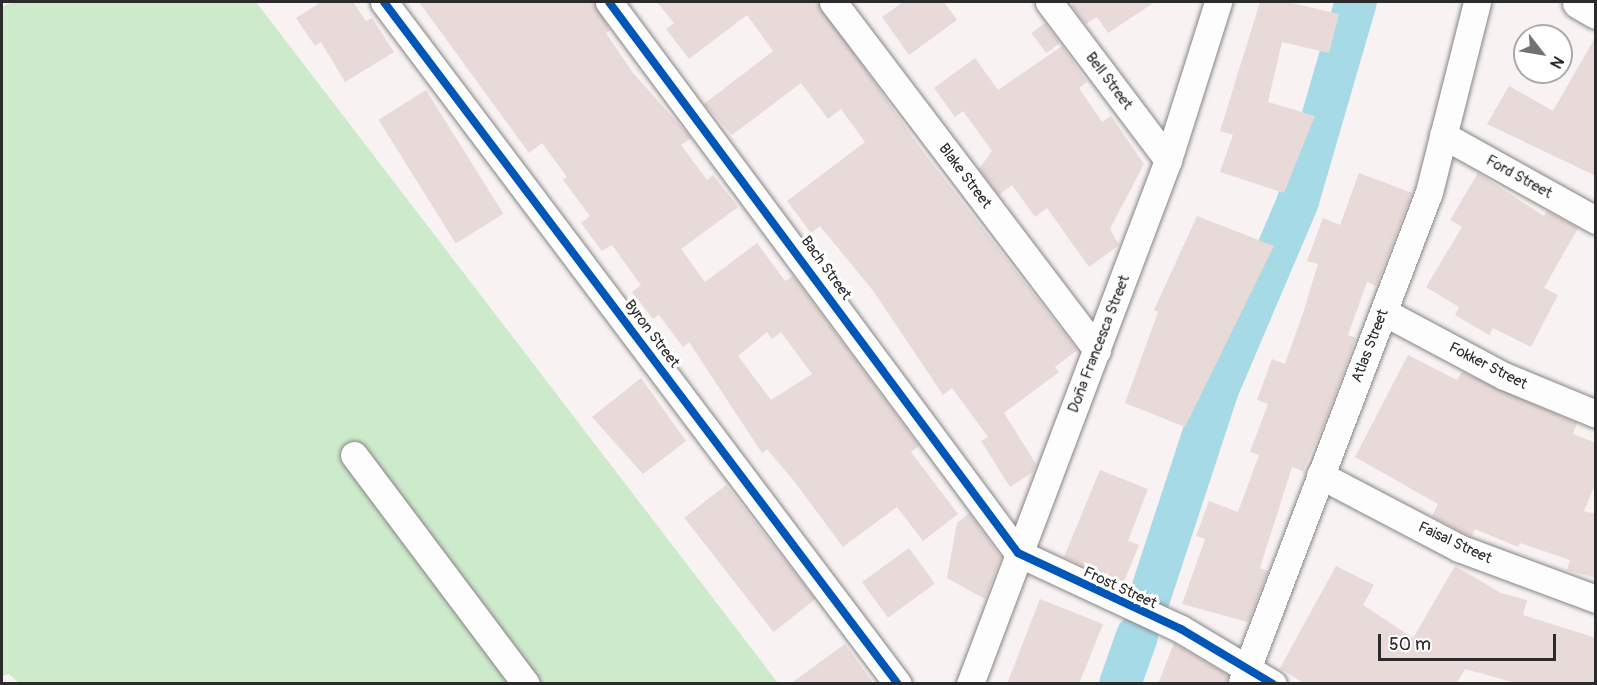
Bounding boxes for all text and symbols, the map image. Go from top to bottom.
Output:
north arrow [1513,24,1573,84]
street label: Bell Street [1082,49,1136,113]
text: N [1545,52,1568,72]
street label: Blake Street [935,140,995,212]
street label: Ford Street [1483,152,1555,202]
street label: Bach Street [797,233,855,303]
street label: Doña Francesca Street [1064,273,1134,415]
street label: Byron Street [621,297,683,371]
street label: Atlas Street [1348,307,1392,385]
street label: Fokker Street [1446,339,1530,393]
street label: Faisal Street [1415,518,1495,568]
street label: Frost Street [1080,563,1160,613]
scale bar [1381,622,1560,660]
text: 50 m [1389,633,1431,656]

